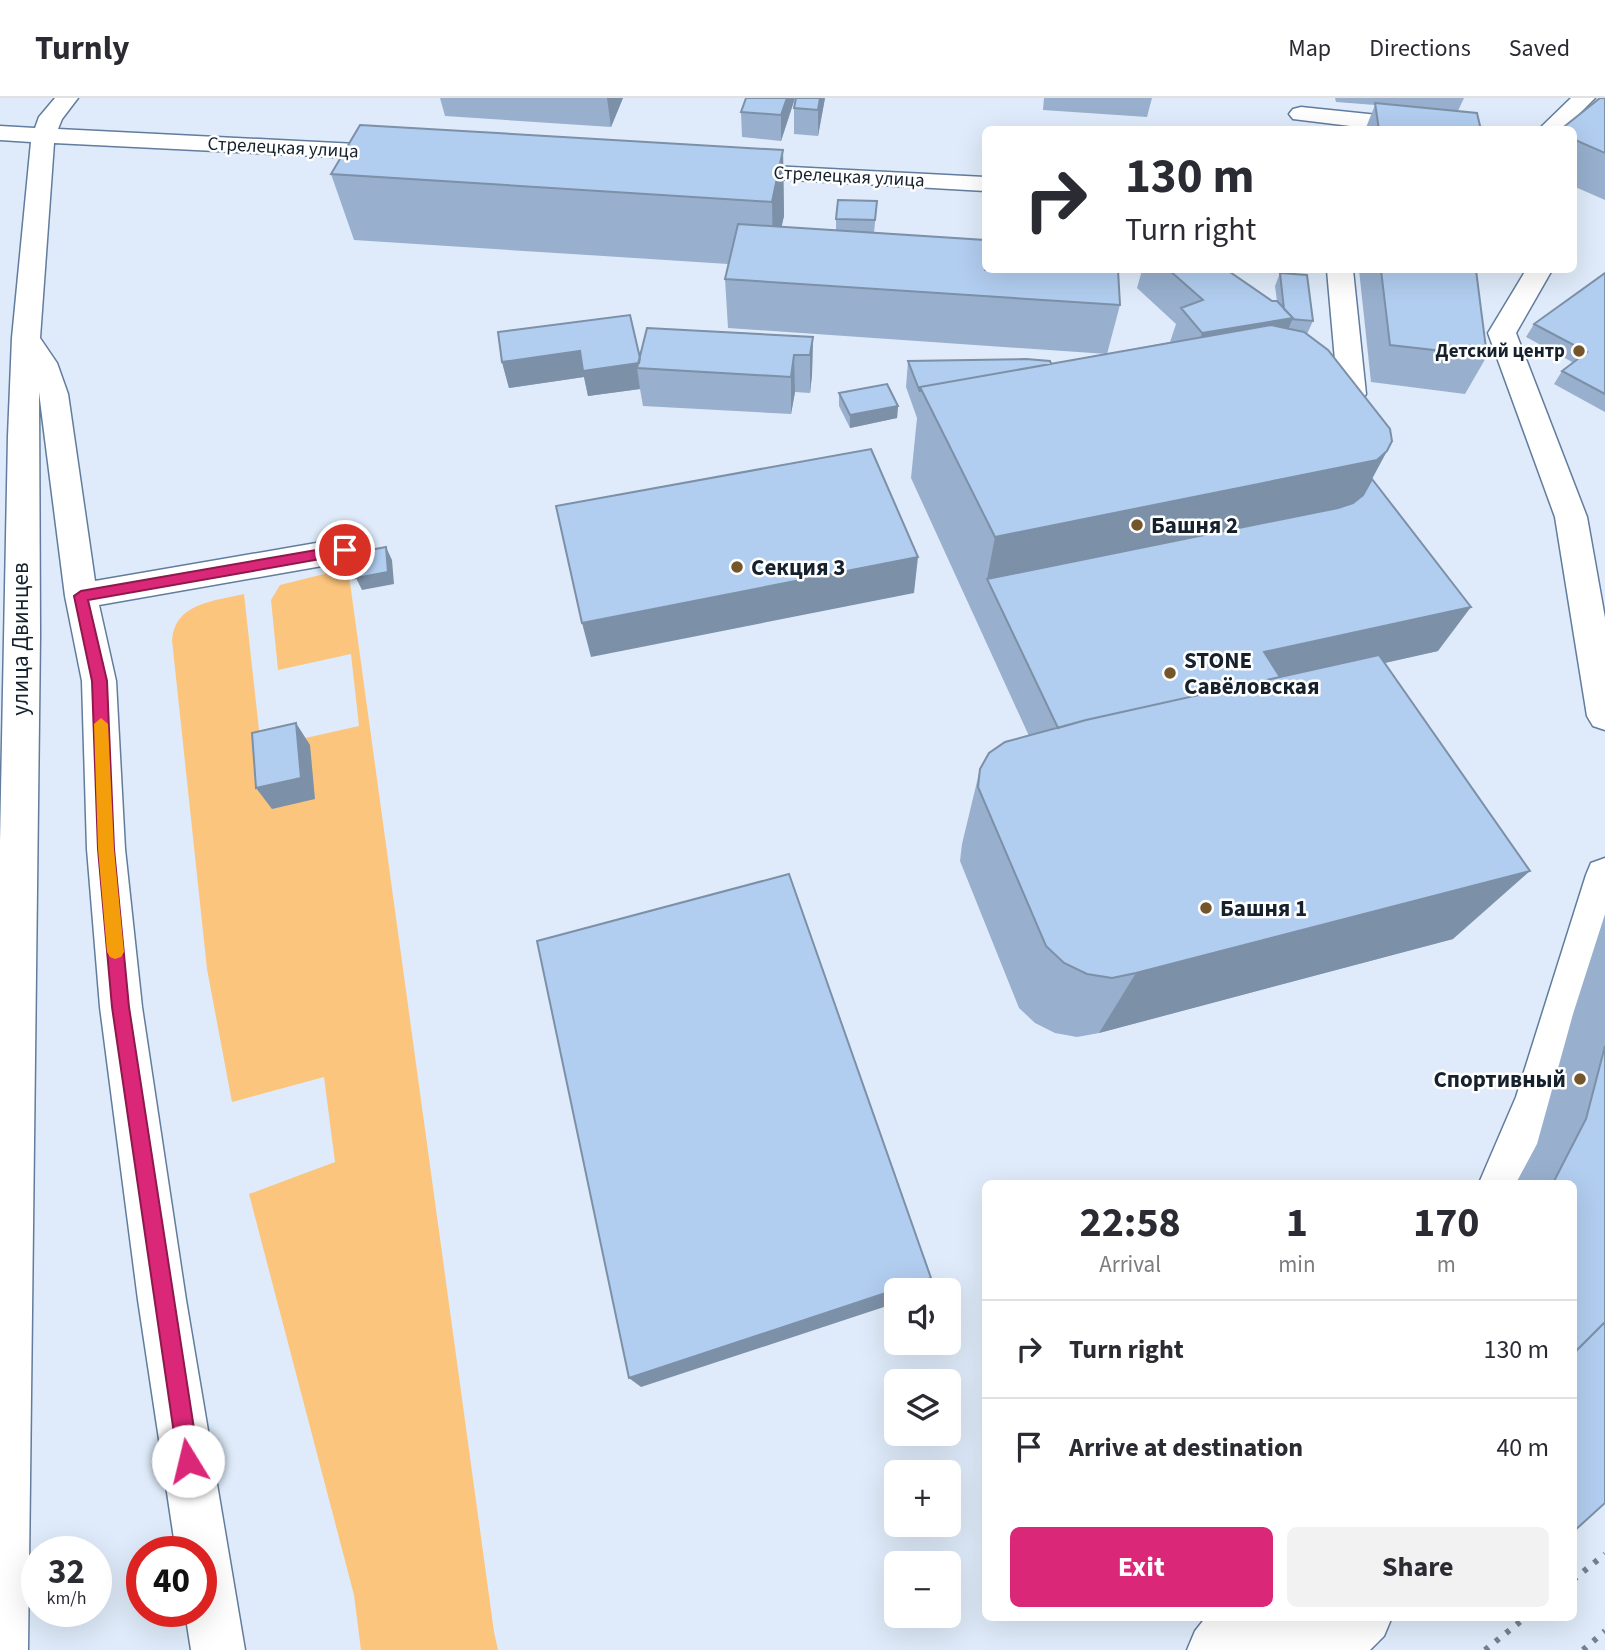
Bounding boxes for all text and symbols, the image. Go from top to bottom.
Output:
text: Turnly [35,25,129,72]
text: Map [1288,31,1331,66]
text: Directions [1369,31,1471,66]
text: Saved [1509,31,1570,66]
street label: Стрелецкая улица [207,131,359,165]
text: 130 m [1125,142,1254,212]
icon: right [1010,154,1101,245]
street label: Стрелецкая улица [773,160,925,194]
text: Turn right [1125,207,1256,253]
place label: Детский центр [1436,338,1565,365]
marker: Детский центр [1571,343,1587,359]
place label: Башня 2 [1151,509,1238,542]
marker: Башня 2 [1129,517,1145,533]
pin [315,520,375,580]
icon: arrive [326,531,364,569]
place label: Секция 3 [751,551,845,584]
marker: Секция 3 [729,559,745,575]
street label: улица Двинцев [4,562,37,716]
place label: STONE Савёловская [1184,644,1319,703]
marker: STONE Савёловская [1162,665,1178,681]
place label: Башня 1 [1220,892,1307,925]
marker: Башня 1 [1198,900,1214,916]
place label: Спортивный [1433,1063,1566,1096]
marker: Спортивный [1572,1071,1588,1087]
text: 22:58 [1079,1193,1181,1253]
text: 1 [1286,1193,1308,1253]
text: 170 [1413,1193,1480,1253]
text: Arrival [1099,1248,1161,1281]
text: min [1278,1248,1316,1281]
text: m [1437,1248,1456,1281]
map controls [884,1278,961,1628]
button: sound [884,1278,961,1355]
icon: right [1010,1330,1048,1368]
text: Turn right [1069,1331,1184,1368]
text: 130 m [1483,1331,1549,1368]
button: layers [884,1369,961,1446]
position arrow [151,1424,225,1498]
icon: arrive [1010,1428,1048,1466]
text: Arrive at destination [1069,1429,1303,1466]
text: 40 m [1496,1429,1549,1466]
button: + [884,1460,961,1537]
button: Exit [1010,1527,1273,1607]
button: Share [1287,1527,1549,1607]
speed limit sign: 40 [126,1536,217,1627]
text: 32 [48,1547,85,1597]
button: − [884,1551,961,1628]
text: km/h [47,1586,86,1611]

